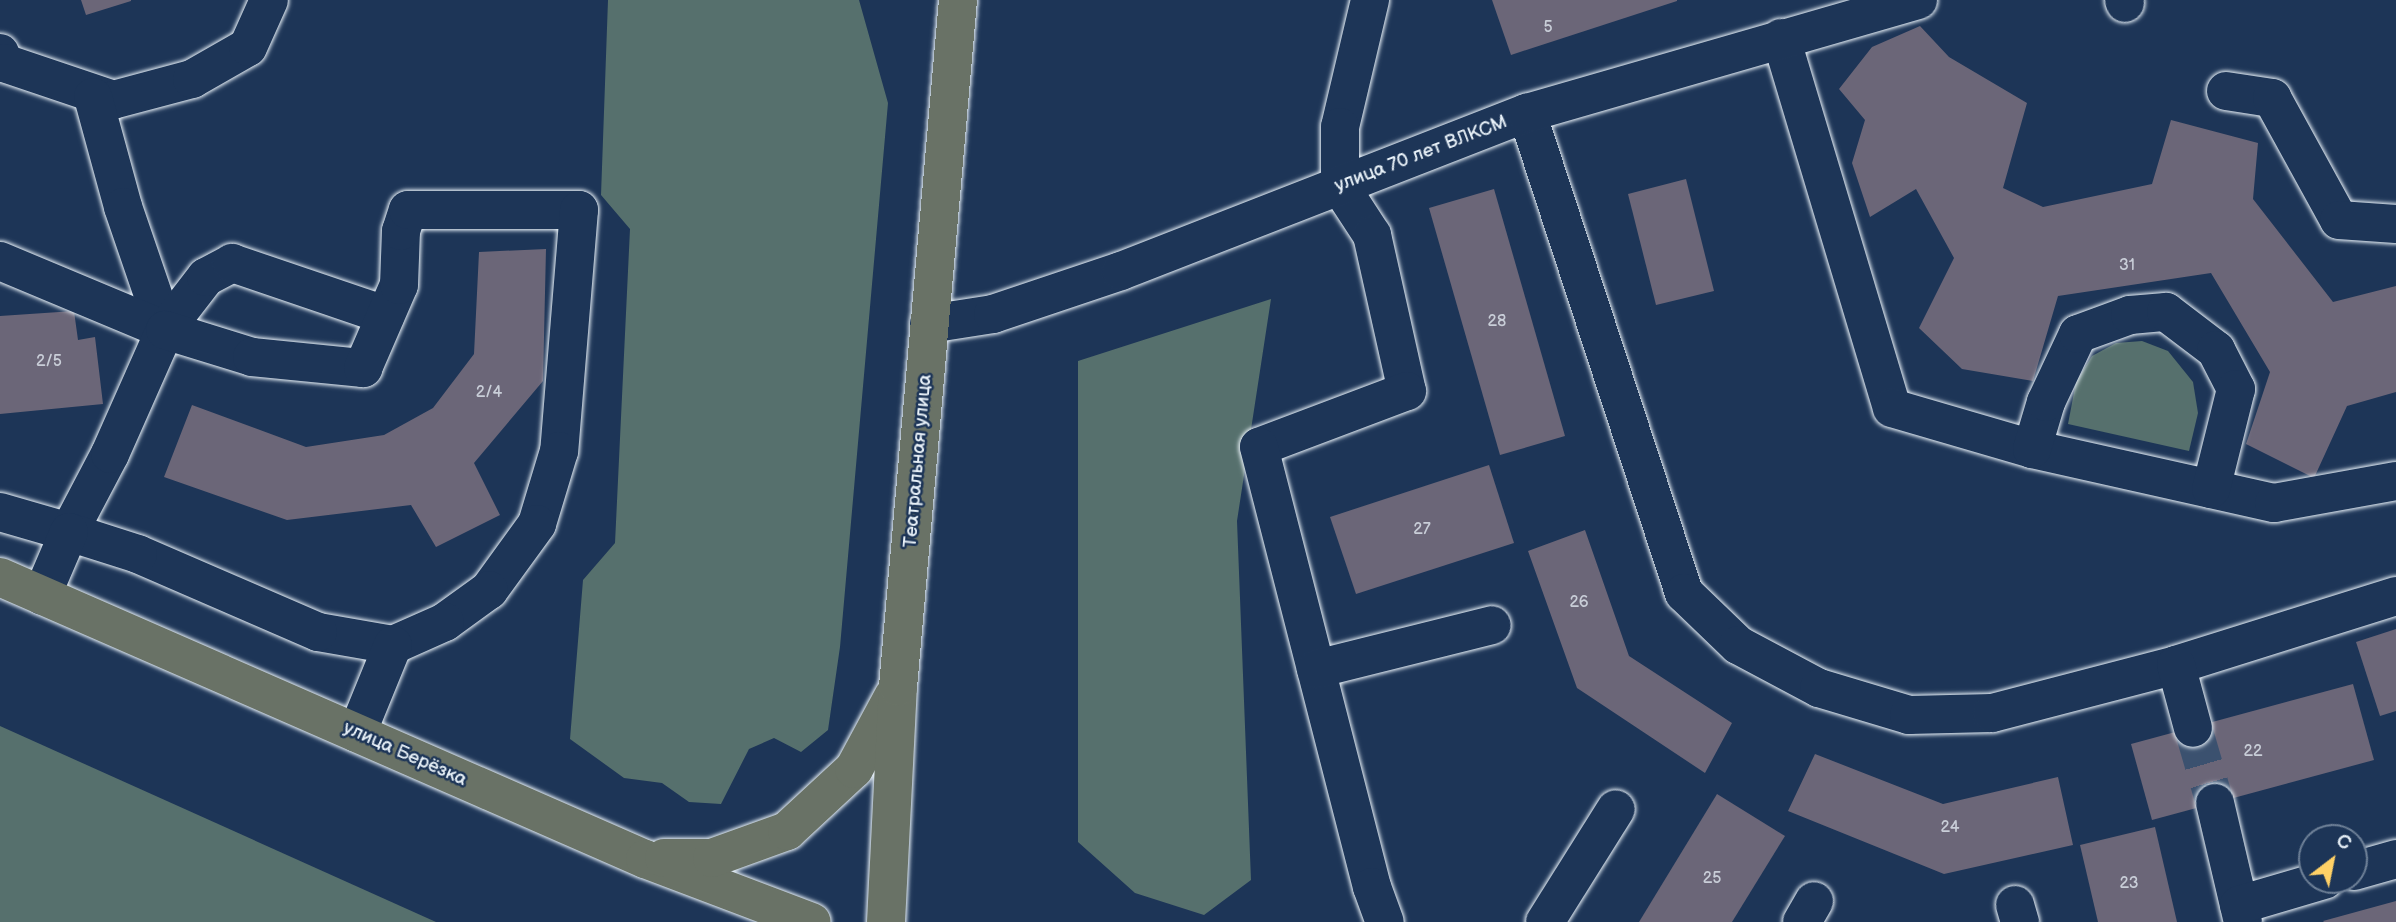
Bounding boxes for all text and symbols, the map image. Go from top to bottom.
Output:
house number: 5 [1543,18,1553,38]
street label: улица 70 лет ВЛКСМ [1331,110,1511,198]
house number: 31 [2119,256,2135,276]
house number: 28 [1488,312,1506,332]
house number: 2/5 [36,352,62,372]
street label: Театральная улица [899,373,937,549]
house number: 2/4 [476,383,502,403]
house number: 27 [1413,520,1431,540]
house number: 26 [1569,593,1589,613]
street label: улица Берёзка [340,717,470,791]
house number: 22 [2244,742,2262,762]
house number: 24 [1941,818,1959,838]
north arrow [2298,824,2368,894]
text: С [2332,829,2355,856]
house number: 25 [1703,869,1721,889]
house number: 23 [2120,874,2138,894]

